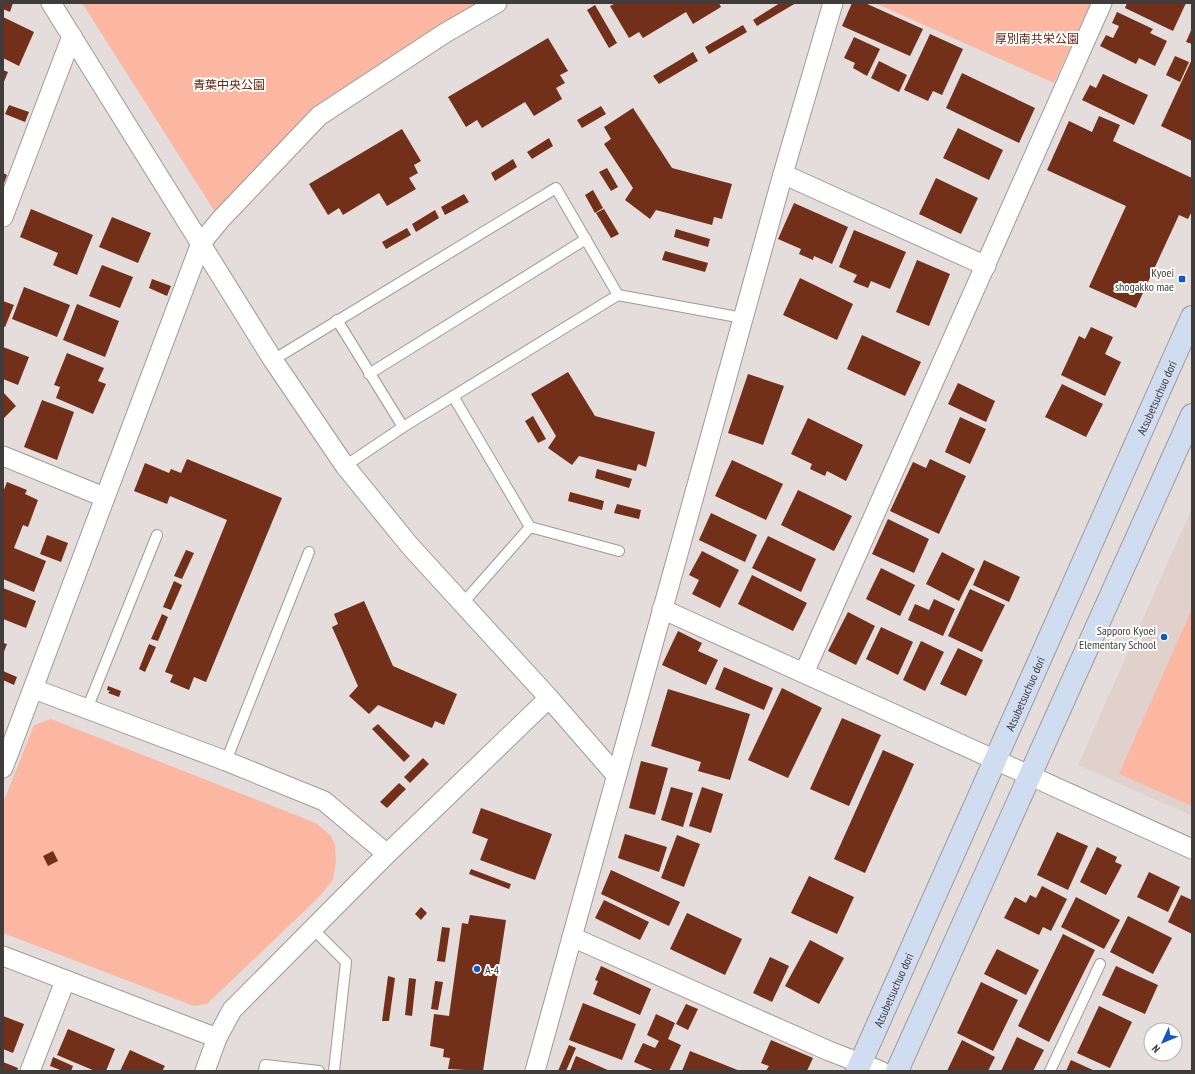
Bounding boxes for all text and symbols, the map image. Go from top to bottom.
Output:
park label: 厚別南共栄公園 [995,31,1079,46]
park label: 青葉中央公園 [193,77,265,92]
place label: Kyoei shogakko mae [1115,265,1174,294]
marker: Kyoei shogakko mae [1177,274,1187,284]
street label: Atsubetsuchuo dori [1133,358,1179,437]
place label: Sapporo Kyoei Elementary School [1079,623,1156,652]
marker: Sapporo Kyoei Elementary School [1159,632,1169,642]
street label: Atsubetsuchuo dori [1002,654,1048,733]
street label: Atsubetsuchuo dori [870,950,916,1029]
place label: A-4 [485,962,500,977]
marker: A-4 [472,964,482,974]
north arrow [1143,1022,1183,1062]
text: N [1149,1042,1163,1056]

